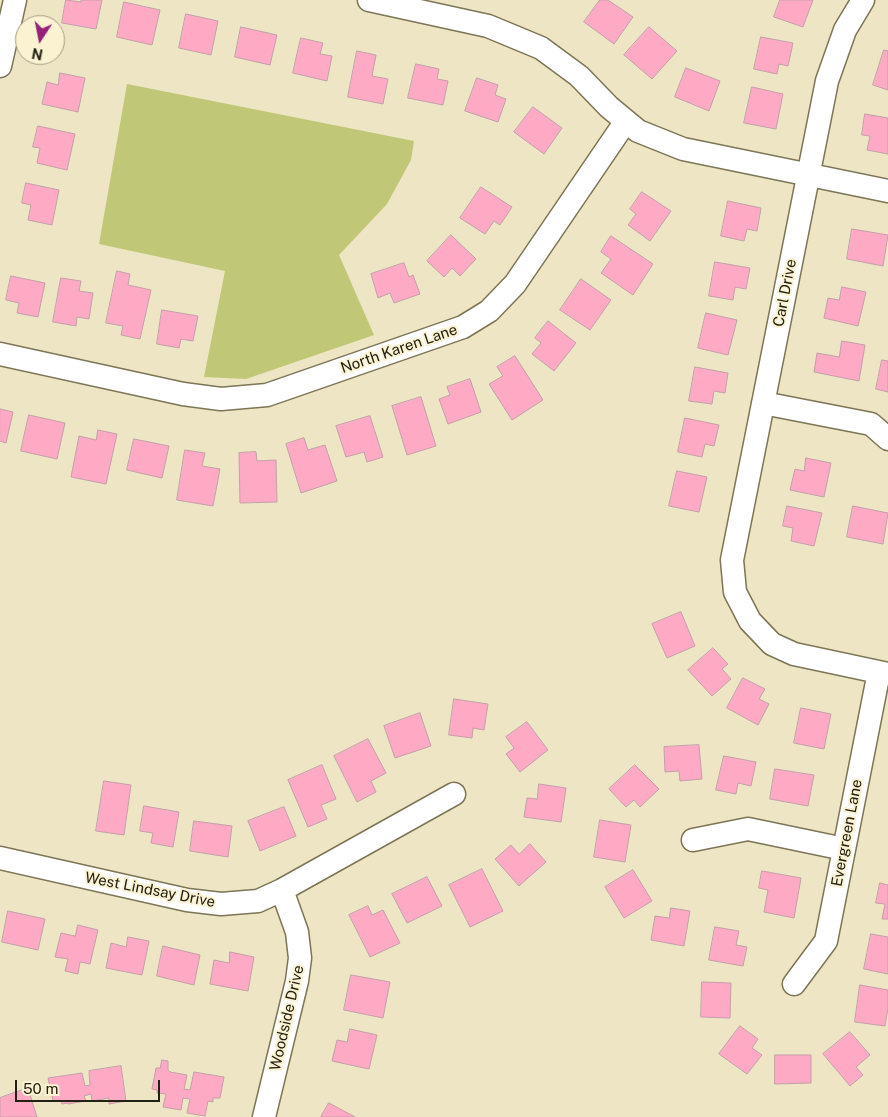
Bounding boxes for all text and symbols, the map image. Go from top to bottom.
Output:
north arrow [15,15,65,65]
text: N [30,45,44,63]
street label: Carl Drive [770,258,800,328]
street label: North Karen Lane [338,321,460,377]
street label: Evergreen Lane [828,778,866,888]
street label: West Lindsay Drive [83,869,217,911]
street label: Woodside Drive [266,963,308,1073]
scale bar [18,1070,162,1102]
text: 50 m [23,1080,58,1097]

